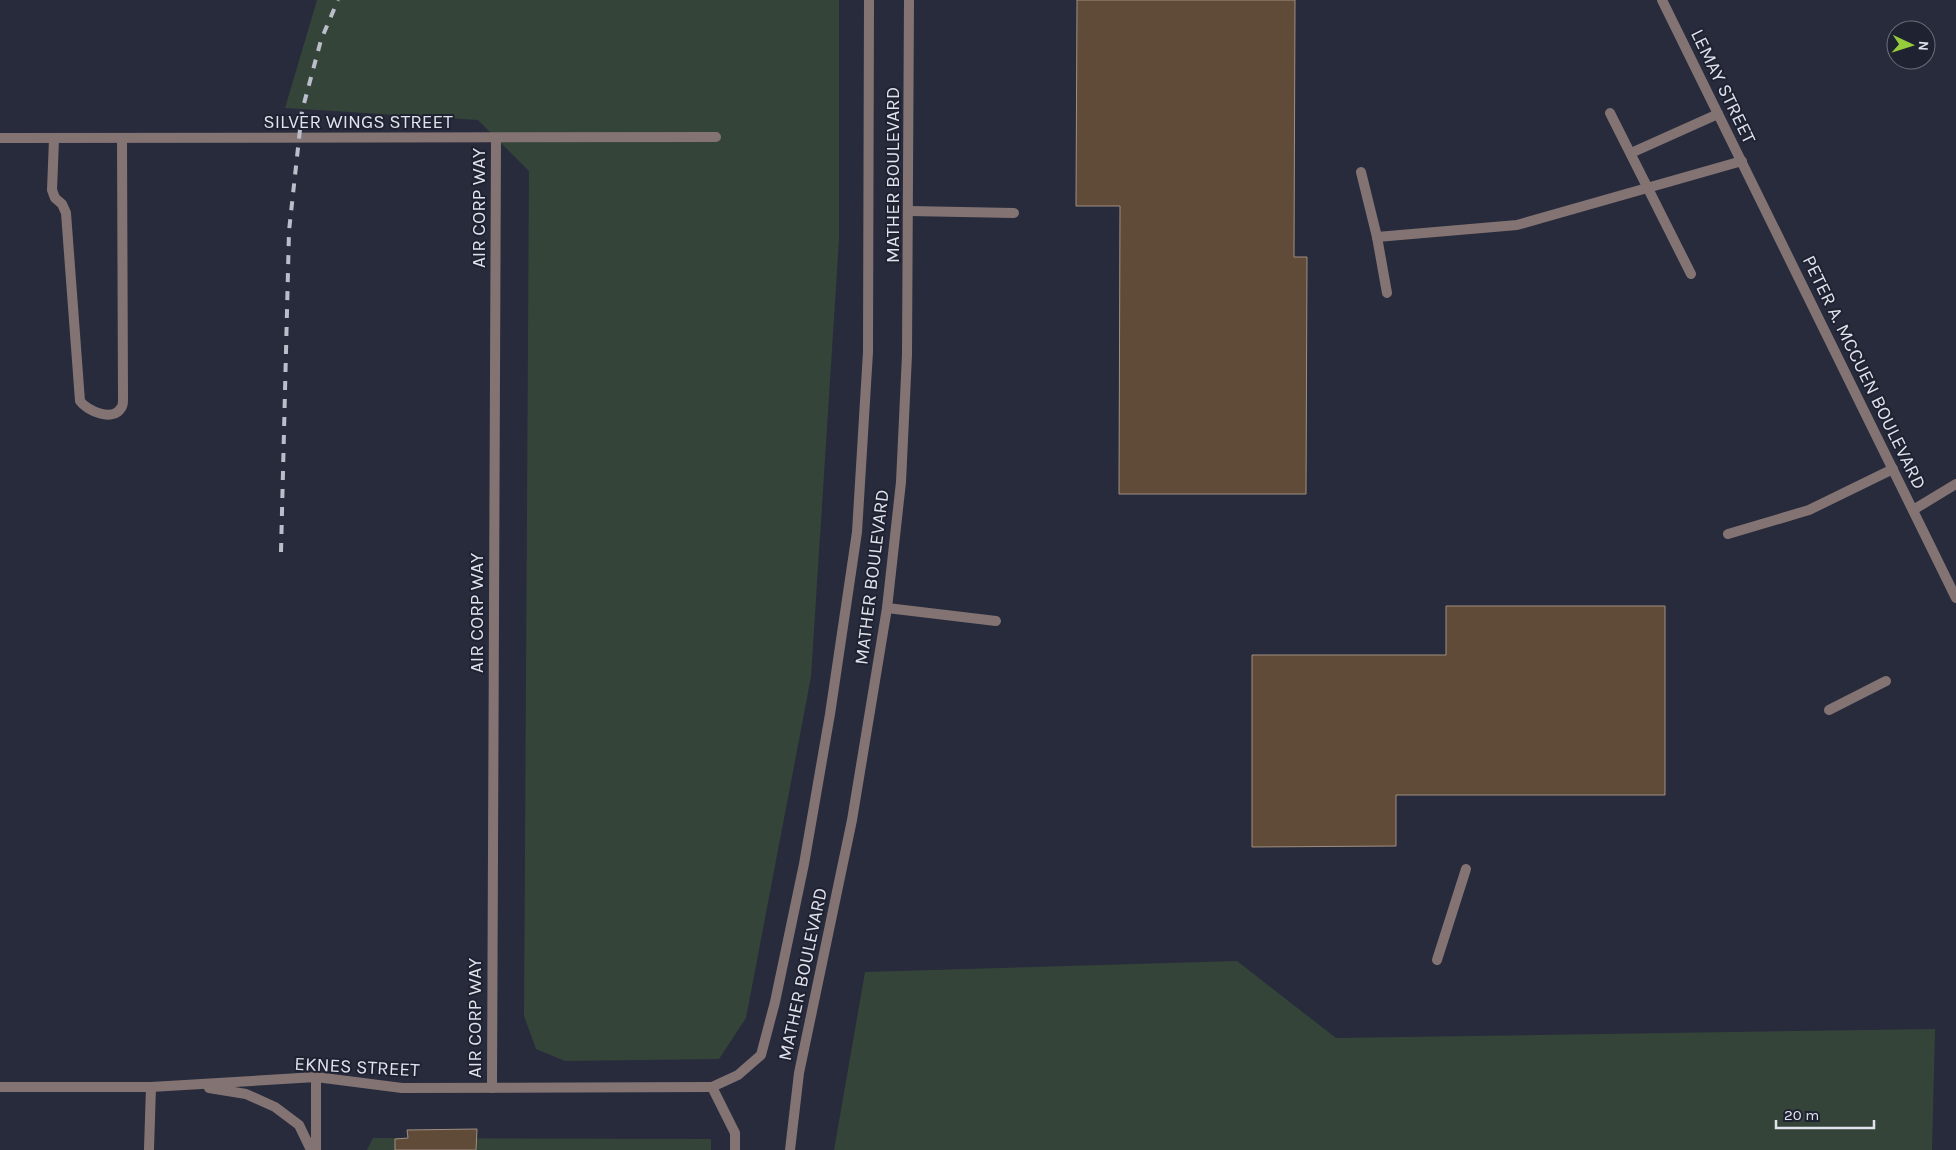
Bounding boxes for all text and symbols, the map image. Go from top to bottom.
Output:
north arrow [1886,20,1936,70]
street label: LEMAY STREET [1686,26,1760,148]
text: N [1915,40,1932,51]
street label: MATHER BOULEVARD [882,87,904,263]
street label: SILVER WINGS STREET [263,111,453,133]
street label: AIR CORP WAY [468,147,490,268]
street label: PETER A. MCCUEN BOULEVARD [1798,252,1930,493]
street label: MATHER BOULEVARD [850,488,894,666]
street label: AIR CORP WAY [466,552,488,673]
street label: MATHER BOULEVARD [774,886,832,1063]
street label: AIR CORP WAY [464,957,486,1078]
street label: EKNES STREET [294,1053,421,1081]
scale bar [1776,1098,1874,1130]
text: 20 m [1784,1106,1819,1124]

